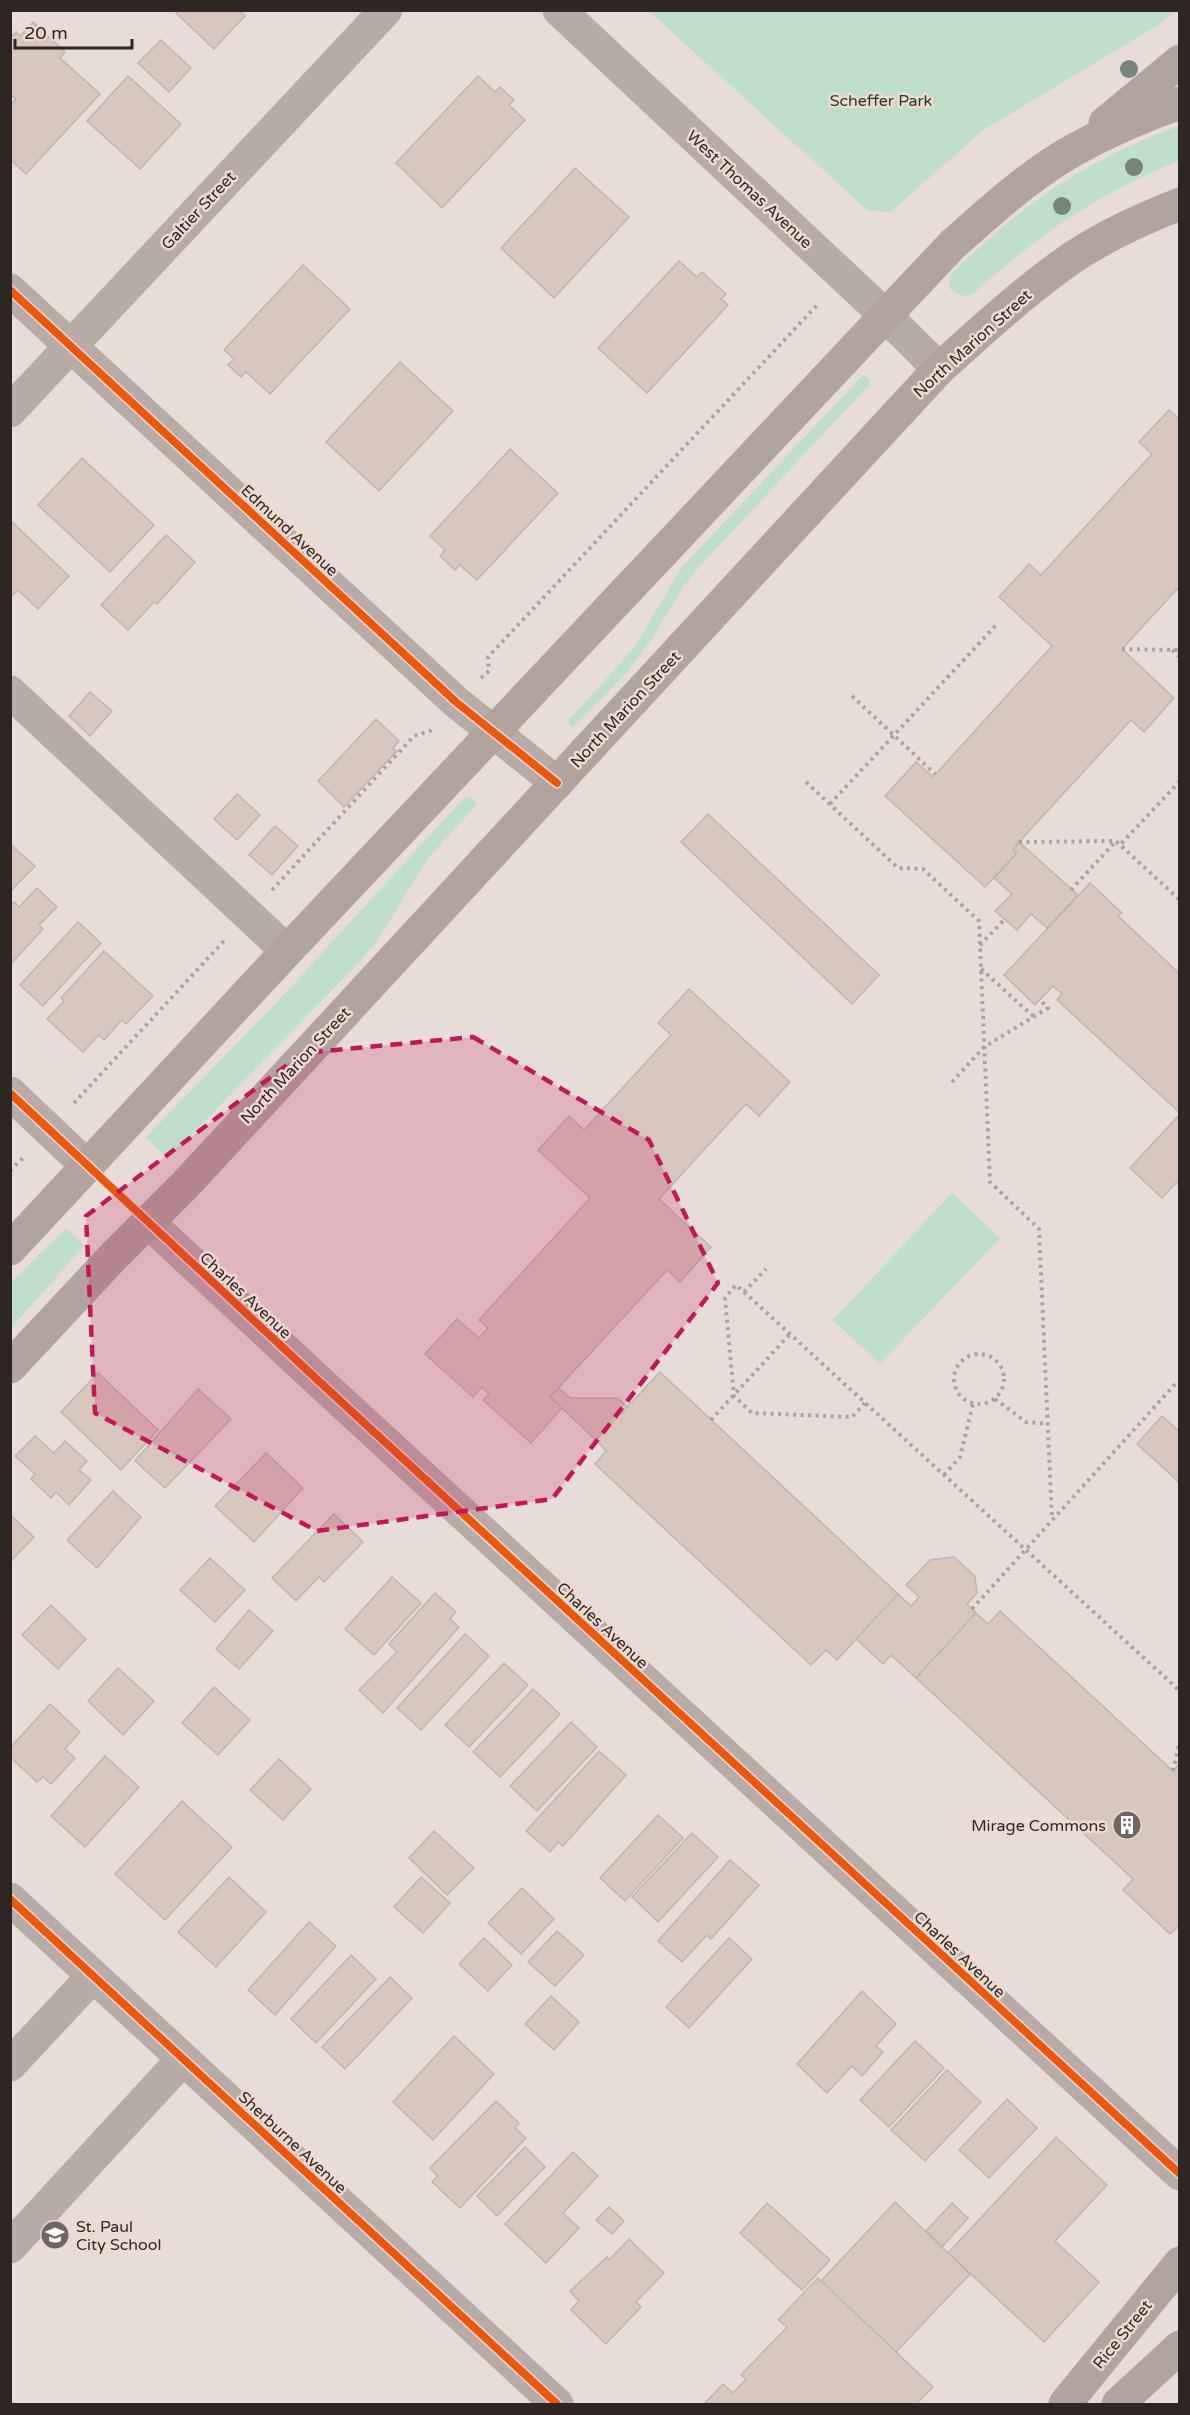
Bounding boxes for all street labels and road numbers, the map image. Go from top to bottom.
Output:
street label: West Thomas Avenue [682,126,816,253]
street label: Galtier Street [157,167,240,254]
street label: North Marion Street [909,285,1036,402]
street label: Edmund Avenue [237,481,342,581]
street label: North Marion Street [566,647,685,772]
street label: North Marion Street [236,1003,355,1128]
street label: Charles Avenue [195,1248,295,1343]
street label: Charles Avenue [552,1578,652,1673]
street label: Charles Avenue [909,1907,1009,2002]
street label: Sherburne Avenue [234,2087,351,2198]
street label: Rice Street [1089,2296,1157,2373]

